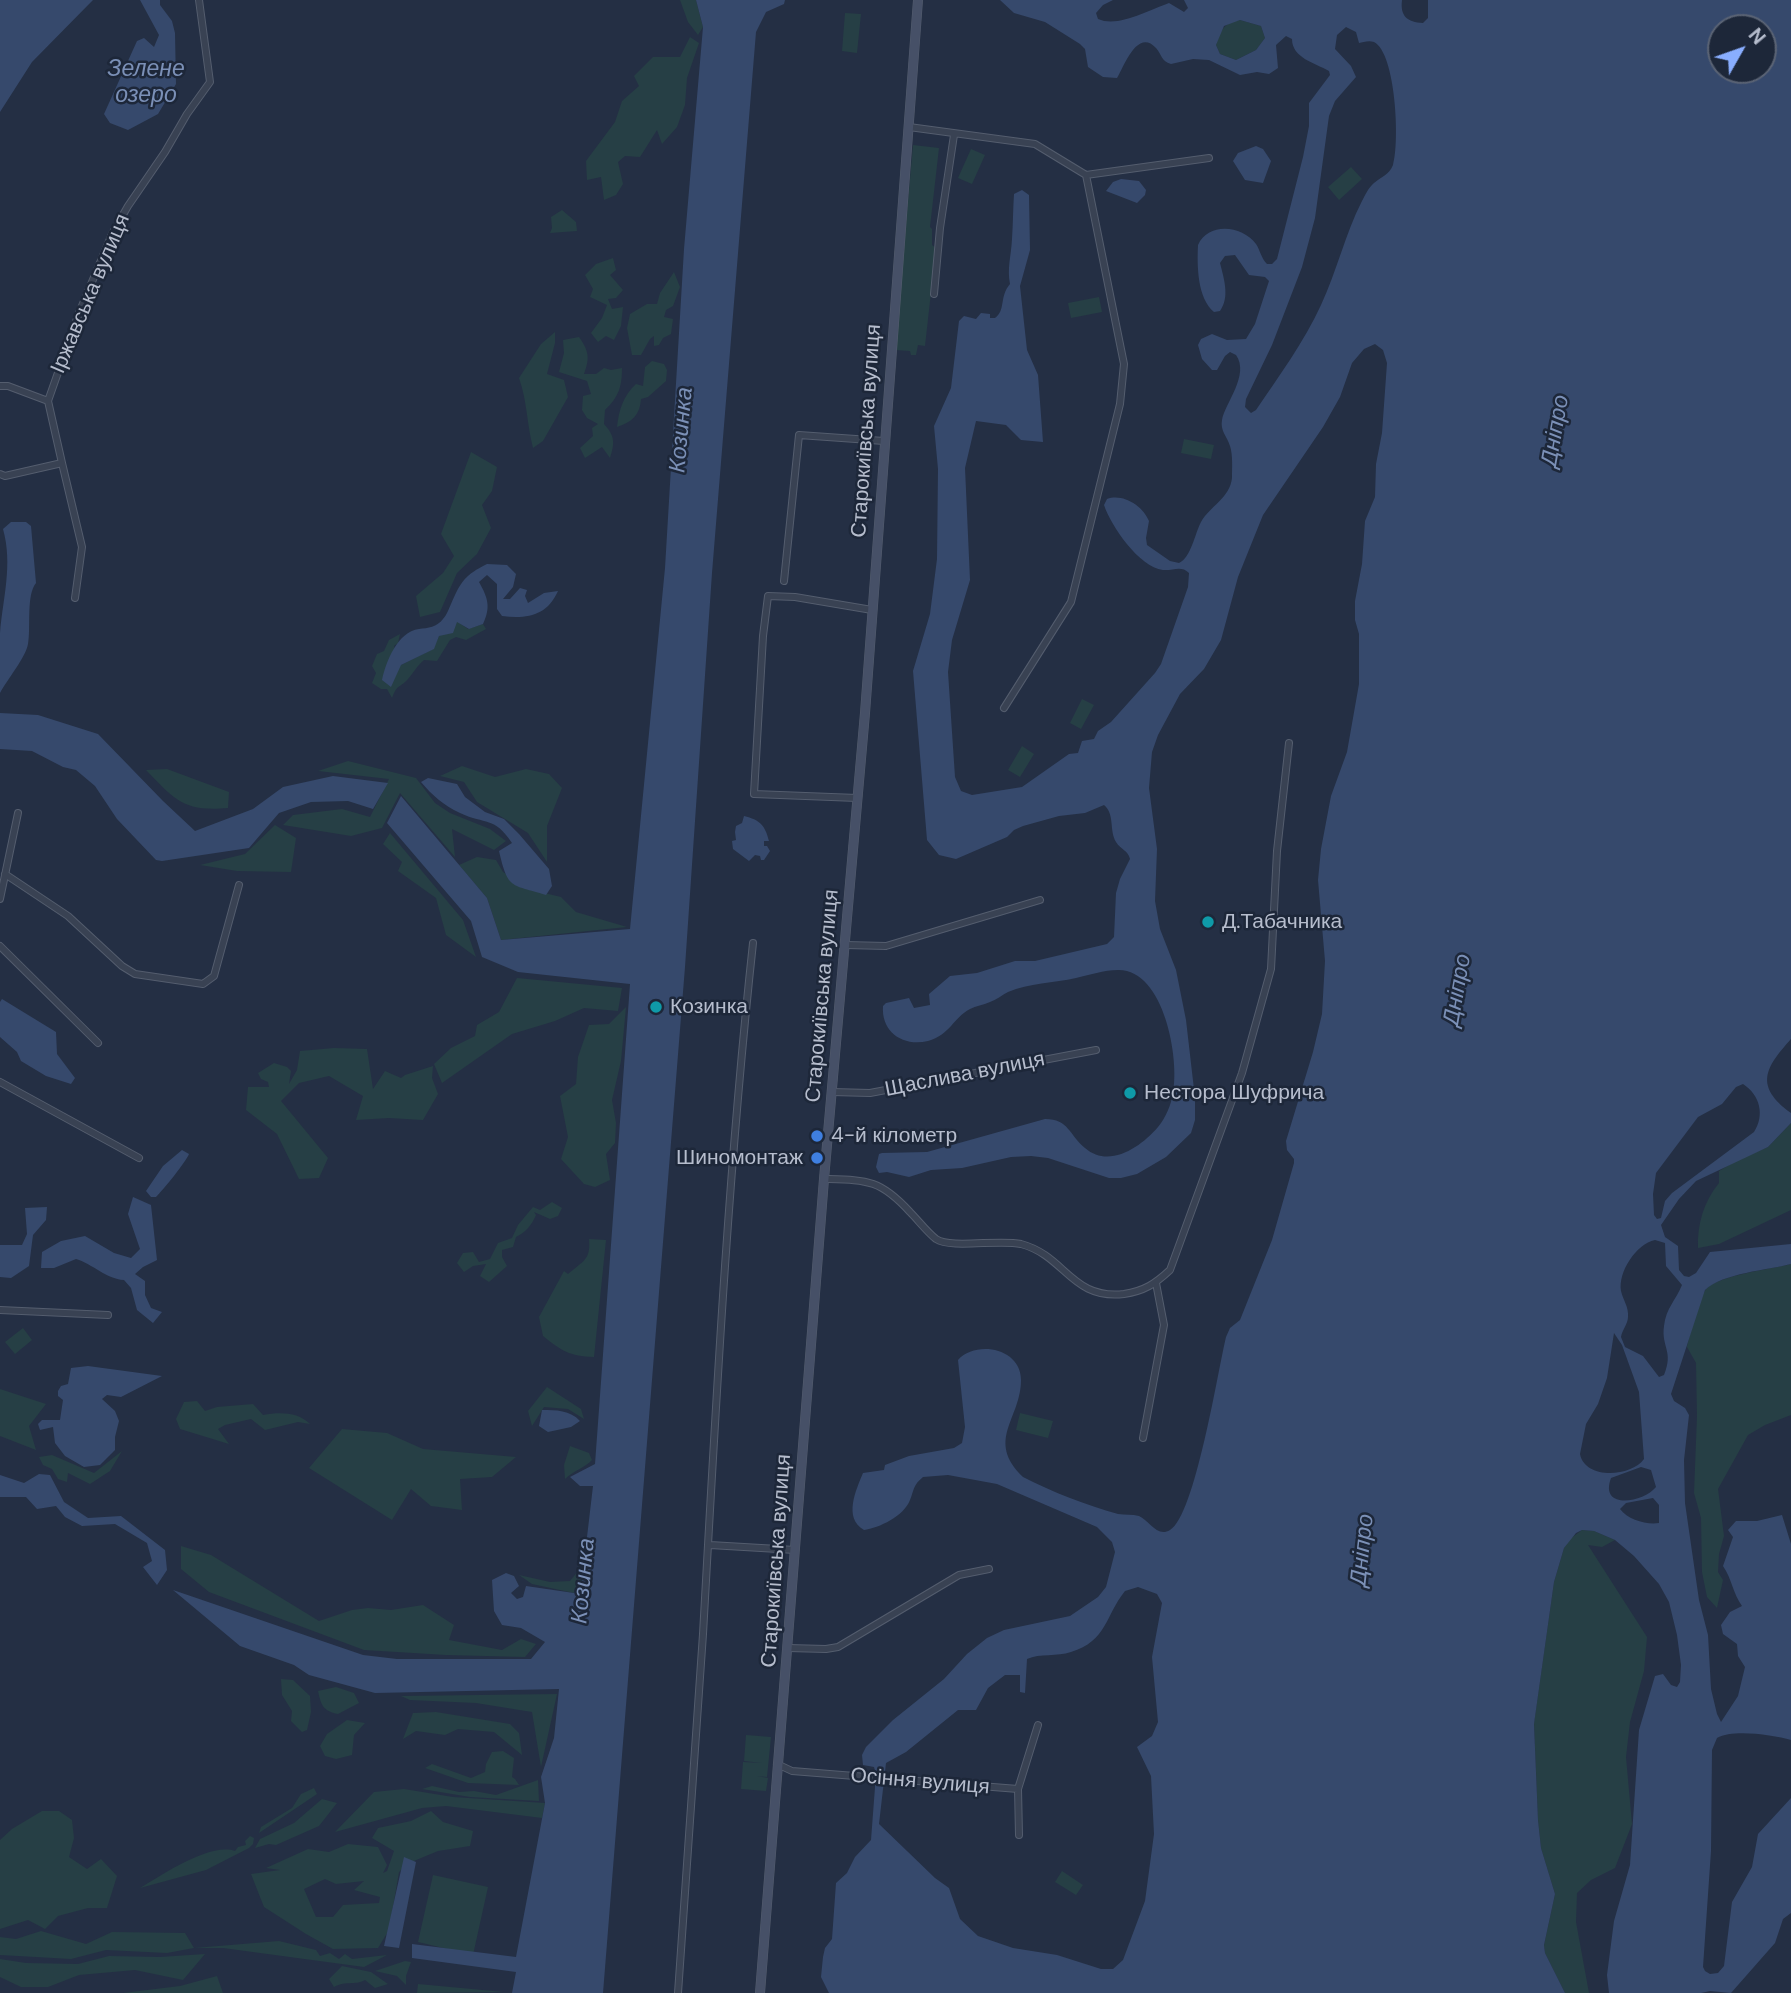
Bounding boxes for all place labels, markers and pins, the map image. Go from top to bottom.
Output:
place label: Д.Табачника [1222,909,1342,935]
marker: Д.Табачника [1200,914,1216,930]
place label: Козинка [670,994,748,1020]
marker: Козинка [648,999,664,1015]
place label: Нестора Шуфрича [1144,1080,1324,1106]
marker: Нестора Шуфрича [1122,1085,1138,1101]
place label: 4-й кілометр [831,1123,957,1149]
marker: 4-й кілометр [809,1128,825,1144]
place label: Шиномонтаж [676,1145,803,1171]
marker: Шиномонтаж [809,1150,825,1166]

